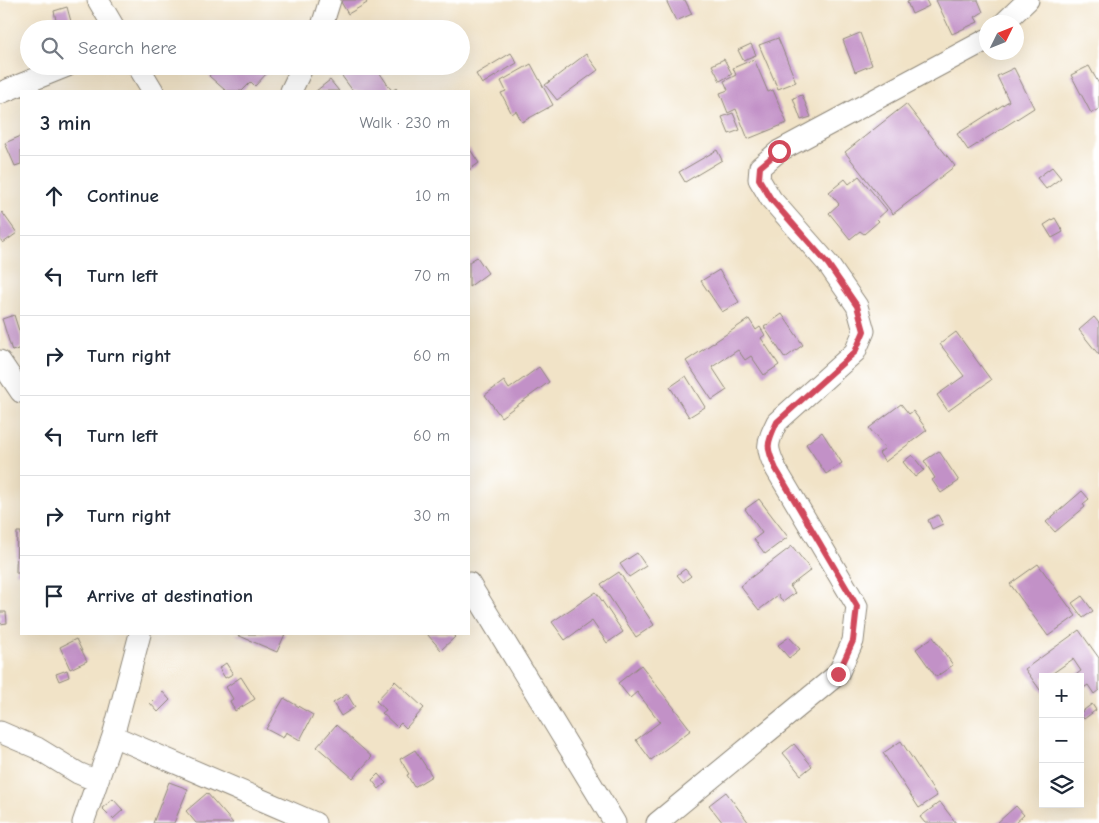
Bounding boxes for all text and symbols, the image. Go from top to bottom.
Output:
north arrow [979,15,1024,60]
search box [20,20,470,75]
icon: search [38,34,66,62]
text: Search here [78,37,177,59]
text: 3 min [40,111,91,135]
text: Walk · 230 m [359,114,450,132]
route start [768,140,791,163]
icon: ahead [40,182,68,210]
text: Continue [87,185,159,207]
text: 10 m [415,187,450,205]
icon: left [40,262,68,290]
text: Turn left [87,265,158,287]
text: 70 m [414,267,450,285]
icon: right [40,342,68,370]
text: Turn right [87,345,171,367]
text: 60 m [413,347,450,365]
icon: left [40,422,68,450]
text: Turn left [87,425,158,447]
text: 60 m [413,427,450,445]
icon: right [40,502,68,530]
text: Turn right [87,505,171,527]
text: 30 m [414,507,450,525]
icon: arrive [40,582,68,610]
text: Arrive at destination [87,585,253,607]
route end [827,663,850,686]
map controls [1039,673,1084,808]
button: + [1039,673,1084,718]
button: − [1039,718,1084,763]
button: layers [1039,763,1084,808]

